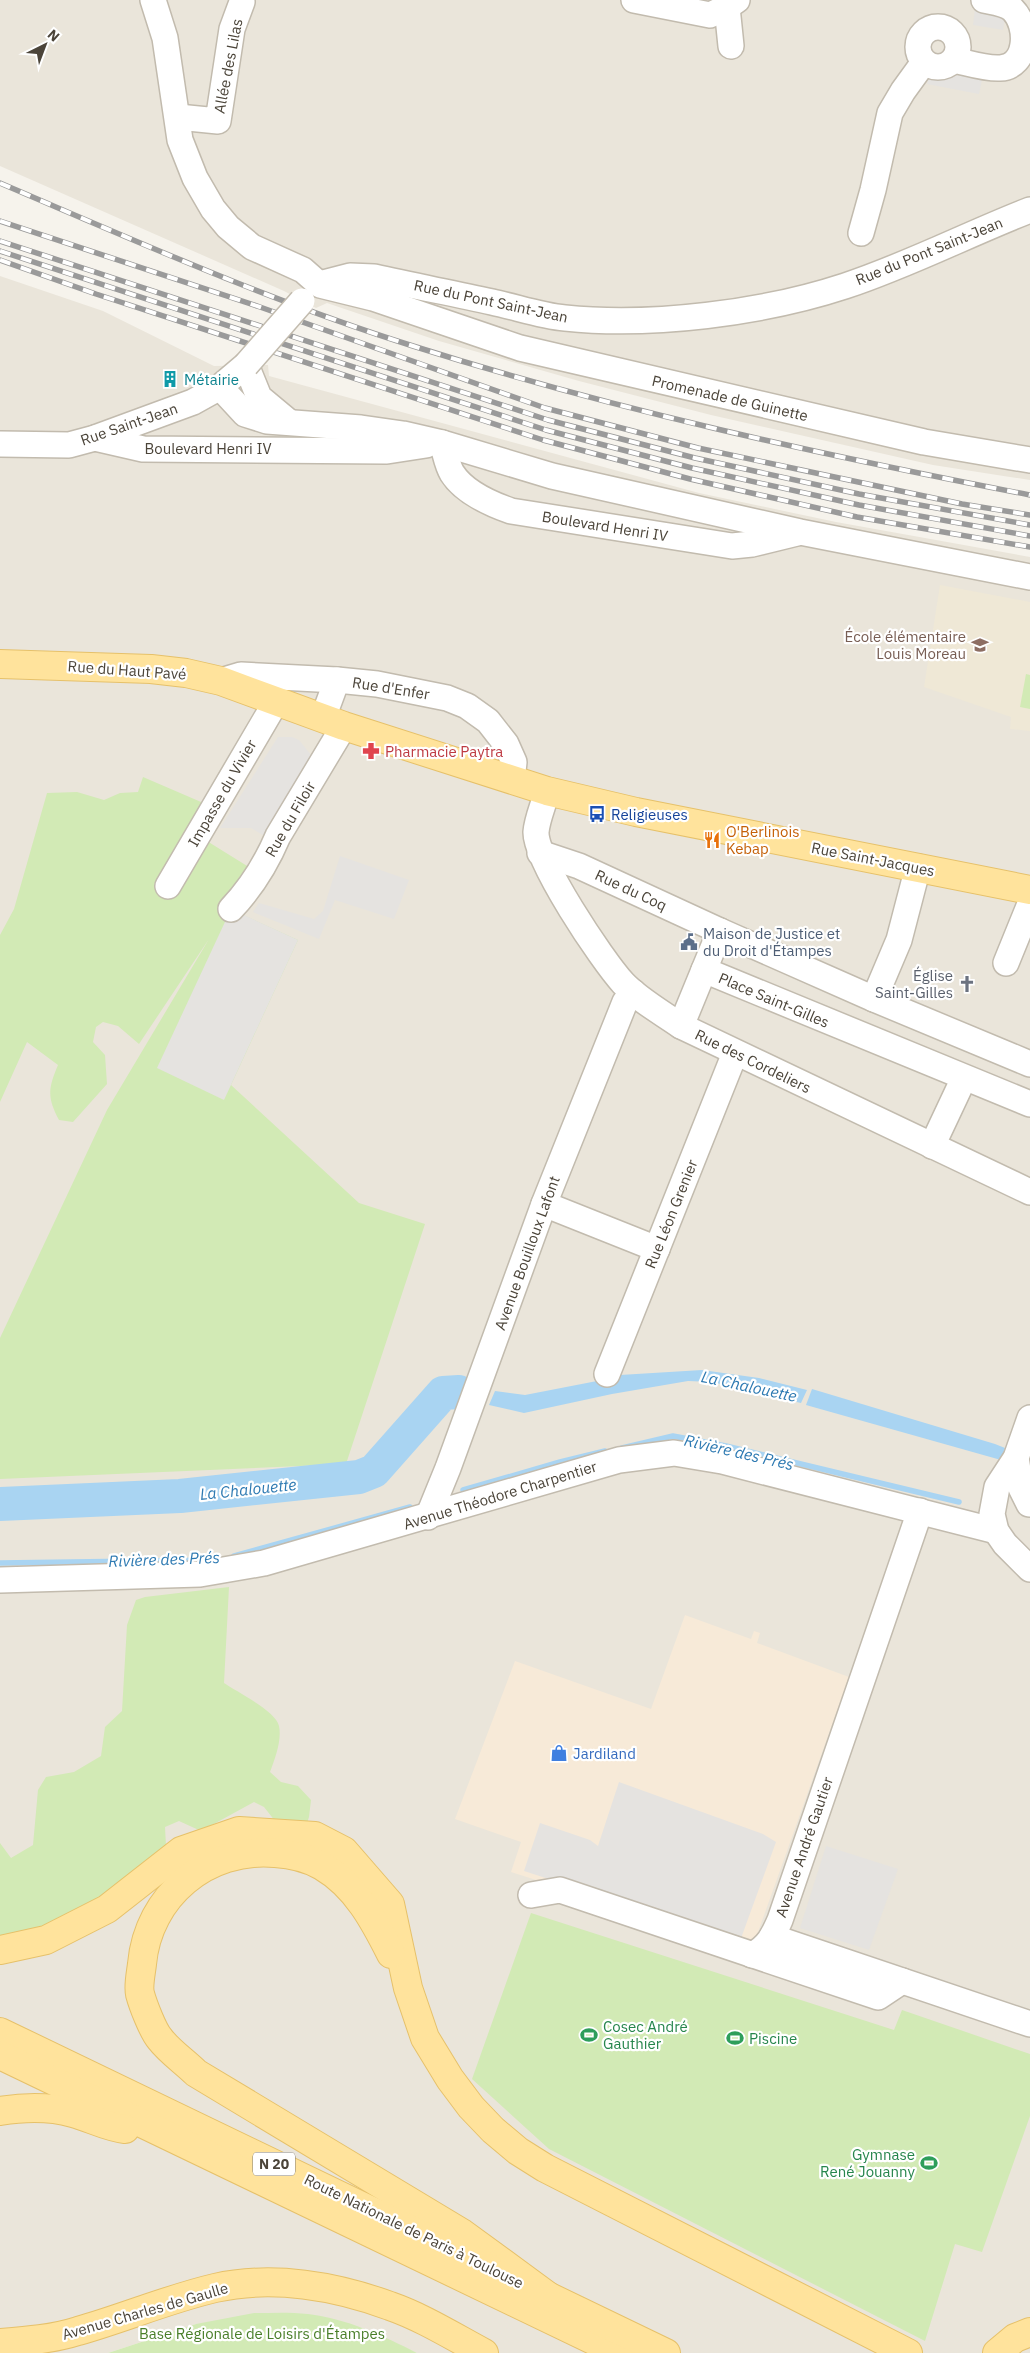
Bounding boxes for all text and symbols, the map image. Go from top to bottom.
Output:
street label: Allée des Lilas [210,17,246,115]
north arrow [20,20,70,70]
text: N [44,25,63,45]
street label: Rue du Pont Saint-Jean [853,213,1005,289]
street label: Rue du Pont Saint-Jean [412,275,570,327]
building icon: Métairie [160,369,180,389]
place label: Métairie [184,370,239,389]
street label: Promenade de Guinette [650,371,810,425]
street label: Rue Saint-Jean [78,398,180,450]
street label: Boulevard Henri IV [144,439,272,458]
street label: Boulevard Henri IV [541,507,669,545]
place label: École élémentaire Louis Moreau [845,627,966,663]
school or university icon: École élémentaire Louis Moreau [970,635,990,655]
street label: Rue du Haut Pavé [67,656,187,684]
street label: Rue d'Enfer [351,673,432,704]
street label: Impasse du Vivier [184,736,261,850]
pharmacy icon: Pharmacie Paytra [361,741,381,761]
place label: Pharmacie Paytra [385,742,503,761]
street label: Rue du Filoir [261,777,320,860]
bus stop icon: Religieuses [587,804,607,824]
place label: Religieuses [611,805,688,824]
place label: O'Berlinois Kebap [726,822,799,858]
restaurant icon: O'Berlinois Kebap [702,830,722,850]
street label: Rue Saint-Jacques [810,838,936,880]
street label: Rue du Coq [592,865,670,915]
place label: Maison de Justice et du Droit d'Étampes [703,924,840,960]
public building icon: Maison de Justice et du Droit d'Étampes [679,932,699,952]
place label: Église Saint-Gilles [875,966,953,1002]
street label: Place Saint-Gilles [716,968,832,1032]
church icon: Église Saint-Gilles [957,974,977,994]
street label: Rue des Cordeliers [692,1025,814,1097]
street label: Rue Léon Grenier [640,1156,702,1271]
street label: Avenue Bouilloux Lafont [490,1173,564,1333]
water label: La Chalouette [699,1366,799,1406]
water label: Rivière des Prés [682,1430,796,1474]
street label: Avenue Théodore Charpentier [401,1456,599,1534]
water label: La Chalouette [199,1474,297,1504]
water label: Rivière des Prés [108,1547,220,1571]
shop icon: Jardiland [549,1743,569,1763]
place label: Jardiland [573,1744,636,1763]
street label: Avenue André Gautier [771,1774,837,1920]
place label: Cosec André Gauthier [603,2017,688,2053]
sports icon: Cosec André Gauthier [579,2025,599,2045]
sports icon: Piscine [725,2028,745,2048]
place label: Piscine [749,2029,797,2048]
place label: Gymnase René Jouanny [820,2145,915,2181]
road number: N 20 [253,2152,295,2176]
sports icon: Gymnase René Jouanny [919,2153,939,2173]
street label: Route Nationale de Paris à Toulouse [301,2169,527,2293]
street label: Avenue Charles de Gaulle [60,2278,230,2344]
park label: Base Régionale de Loisirs d'Étampes [139,2324,385,2343]

